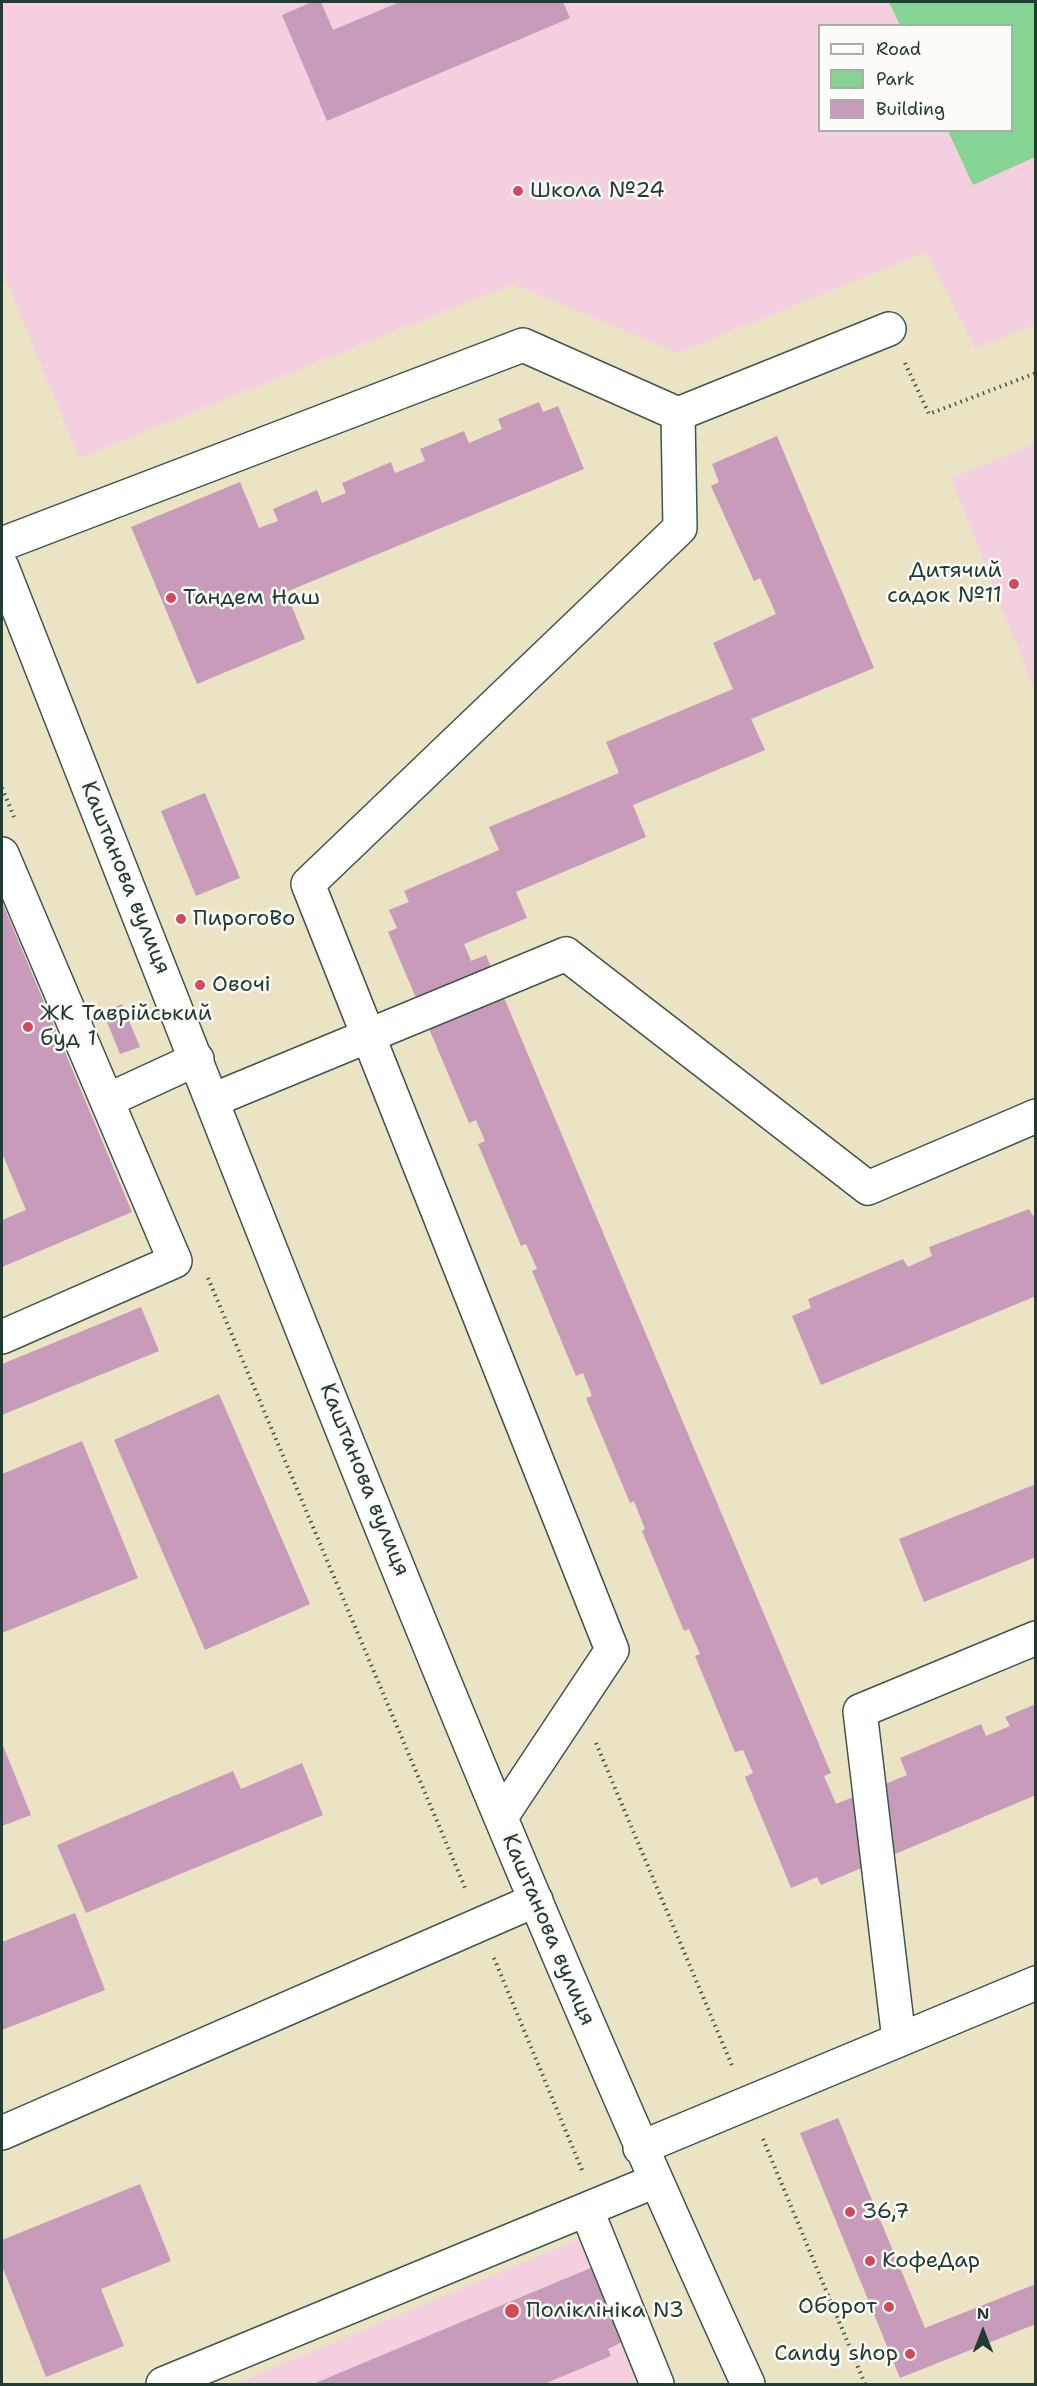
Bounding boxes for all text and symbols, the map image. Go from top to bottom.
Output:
legend [818,24,1013,132]
text: Road [876,37,921,61]
text: Park [876,67,915,91]
text: Building [876,97,945,121]
place label: Школа №24 [530,178,665,204]
marker: Школа №24 [511,184,525,198]
place label: Дитячий садок №11 [887,558,1002,610]
marker: Дитячий садок №11 [1007,577,1021,591]
place label: Тандем Наш [183,585,320,611]
marker: Тандем Наш [164,591,178,605]
street label: Каштанова вулиця [74,778,176,978]
place label: ПирогоВо [193,906,295,932]
marker: ПирогоВо [174,912,188,926]
place label: Овочі [212,972,271,998]
marker: Овочі [193,978,207,992]
place label: ЖК Таврійський буд 1 [40,1001,212,1052]
marker: ЖК Таврійський буд 1 [21,1020,35,1034]
street label: Каштанова вулиця [313,1380,415,1580]
street label: Каштанова вулиця [496,1830,600,2030]
place label: 36,7 [862,2199,910,2225]
marker: 36,7 [843,2205,857,2219]
place label: КофеДар [882,2248,980,2274]
marker: КофеДар [863,2254,877,2268]
place label: Оборот [798,2294,877,2320]
place label: Поліклініка N3 [526,2298,684,2324]
marker: Оборот [882,2300,896,2314]
marker: Поліклініка N3 [503,2302,521,2320]
north arrow [953,2302,1013,2362]
text: N [977,2303,989,2324]
place label: Candy shop [774,2341,898,2367]
marker: Candy shop [903,2347,917,2361]

